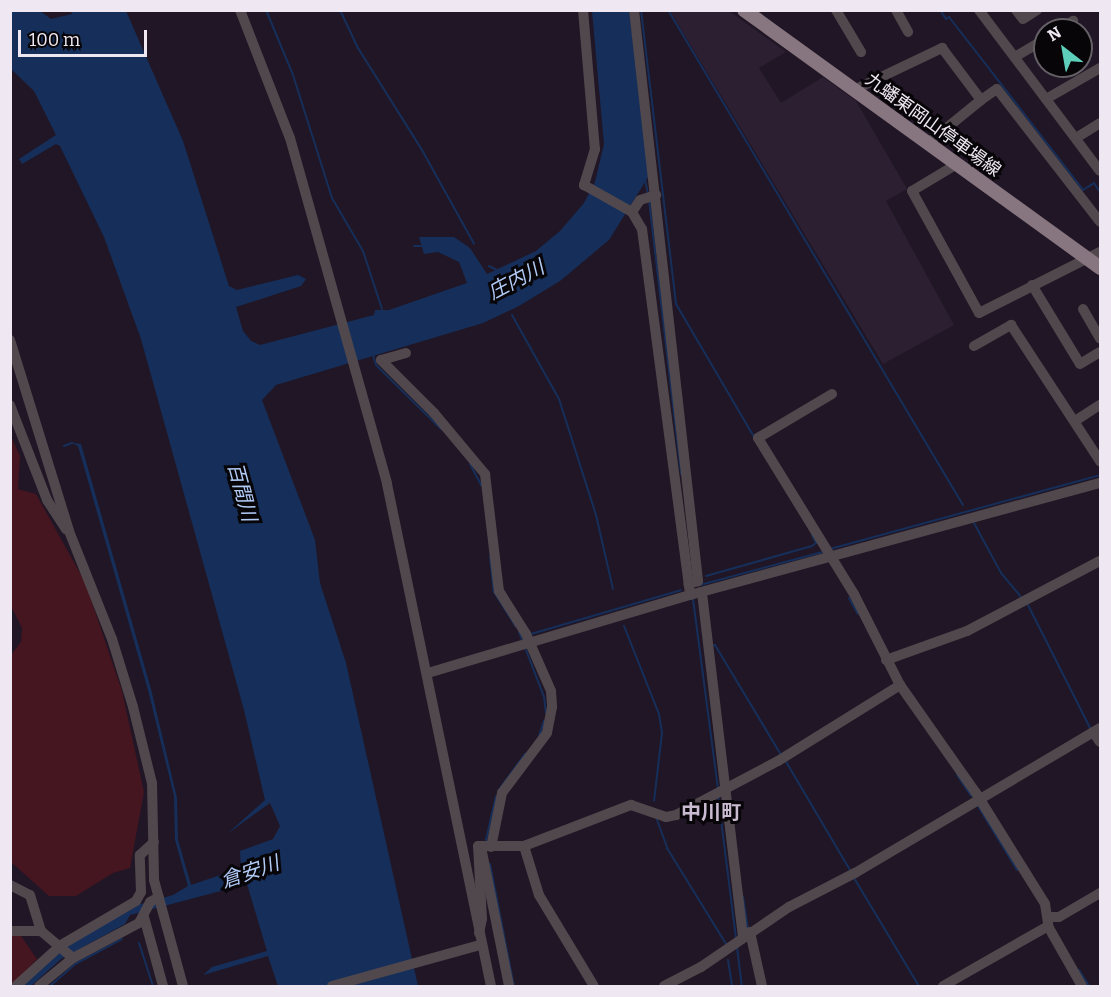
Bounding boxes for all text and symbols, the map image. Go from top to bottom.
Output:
scale bar [21,18,150,56]
north arrow [1033,18,1093,78]
text: N [1044,23,1065,45]
text: 100 m [29,29,80,51]
street label: 九蟠東岡山停車場線 [861,69,1005,181]
water label: 庄内川 [484,255,548,305]
water label: 百間川 [223,460,261,524]
district label: 中川町 [681,800,741,824]
water label: 倉安川 [218,851,282,893]

